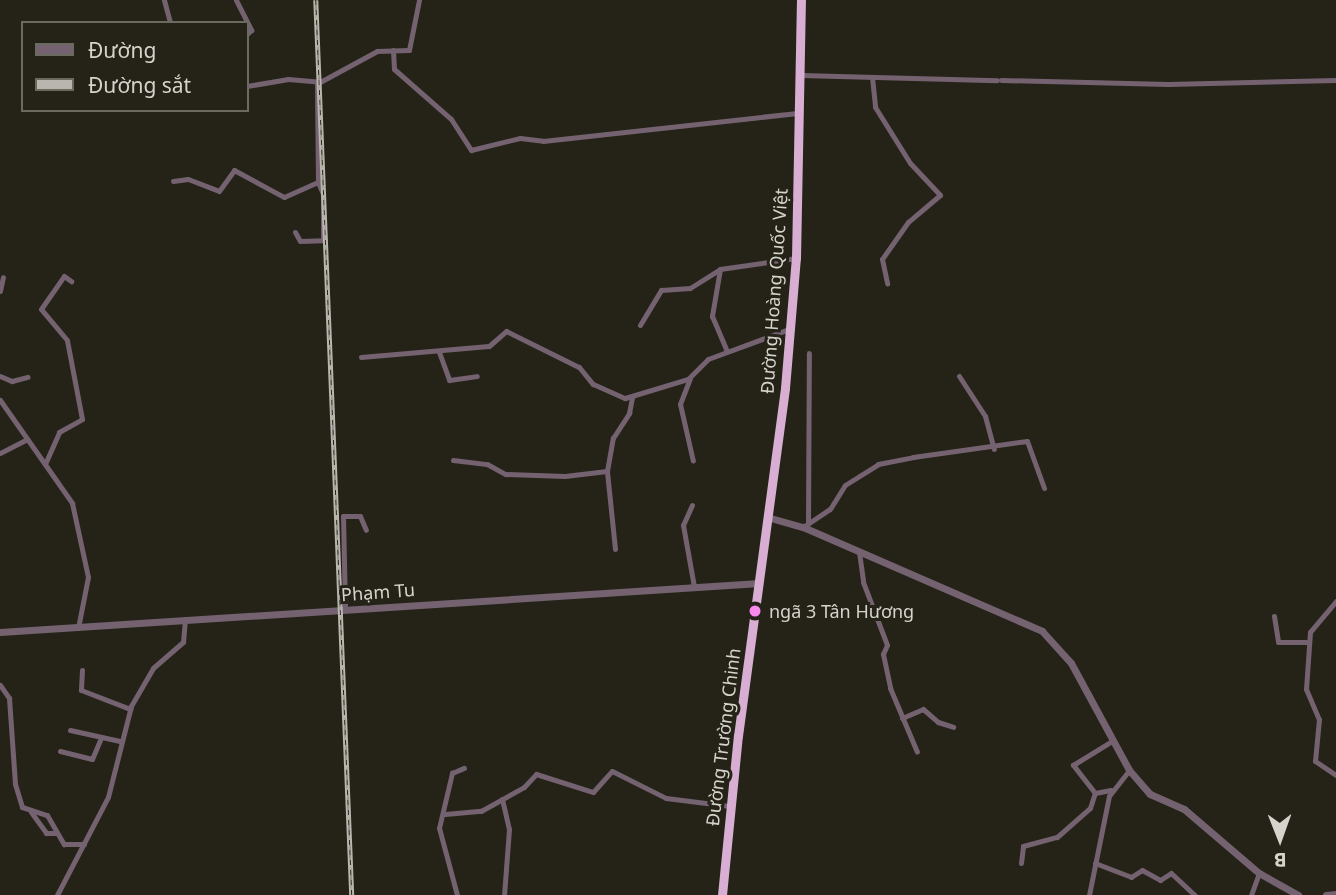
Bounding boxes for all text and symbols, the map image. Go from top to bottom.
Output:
legend [21,21,248,112]
text: Đường [88,36,156,64]
text: Đường sắt [88,71,191,99]
street label: Đường Hoàng Quốc Việt [756,188,792,394]
street label: Phạm Tu [340,579,416,605]
place label: ngã 3 Tân Hương [769,600,914,622]
marker: ngã 3 Tân Hương [747,603,763,619]
street label: Đường Trường Chinh [701,647,745,827]
north arrow [1245,804,1315,874]
text: B [1274,847,1287,873]

